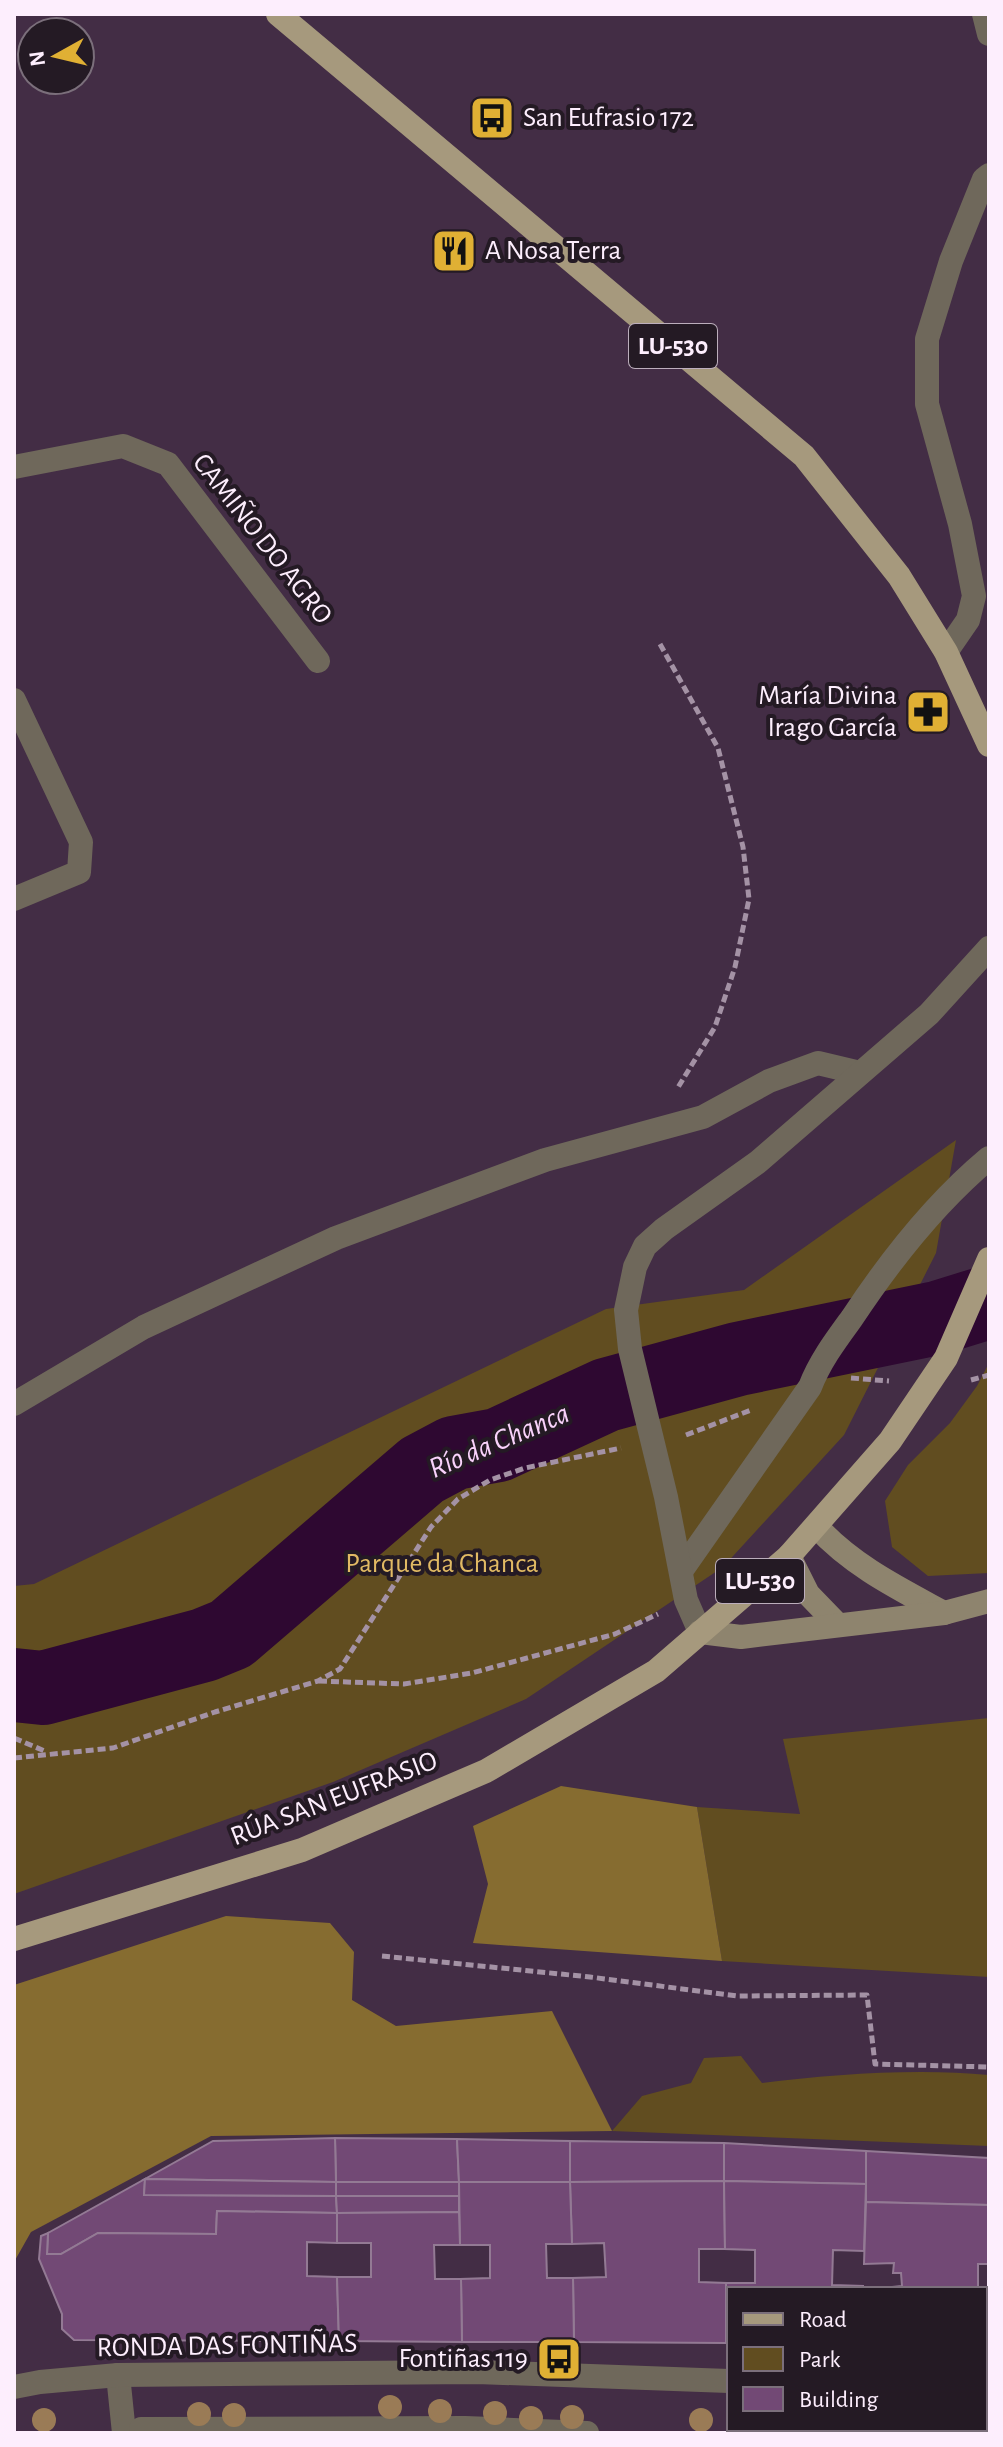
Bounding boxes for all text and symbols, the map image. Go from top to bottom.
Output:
north arrow [16,16,96,96]
text: N [25,50,49,68]
bus stop icon: San Eufrasio 172 [468,94,516,142]
place label: San Eufrasio 172 [523,104,694,132]
restaurant icon: A Nosa Terra [430,227,478,275]
place label: A Nosa Terra [485,237,622,265]
road number: LU-530 [629,324,717,368]
street label: CAMIÑO DO AGRO [187,447,338,629]
place label: María Divina Irago García [758,682,897,742]
pharmacy icon: María Divina Irago García [904,688,952,736]
water label: Río da Chanca [424,1398,574,1484]
park label: Parque da Chanca [345,1550,539,1578]
road number: LU-530 [716,1559,804,1603]
street label: RÚA SAN EUFRASIO [226,1744,441,1851]
legend [727,2287,987,2431]
text: Road [799,2308,847,2332]
street label: RONDA DAS FONTIÑAS [96,2328,358,2362]
bus stop icon: Fontiñas 119 [535,2335,583,2383]
place label: Fontiñas 119 [398,2345,528,2373]
text: Park [799,2348,840,2372]
text: Building [799,2388,878,2412]

